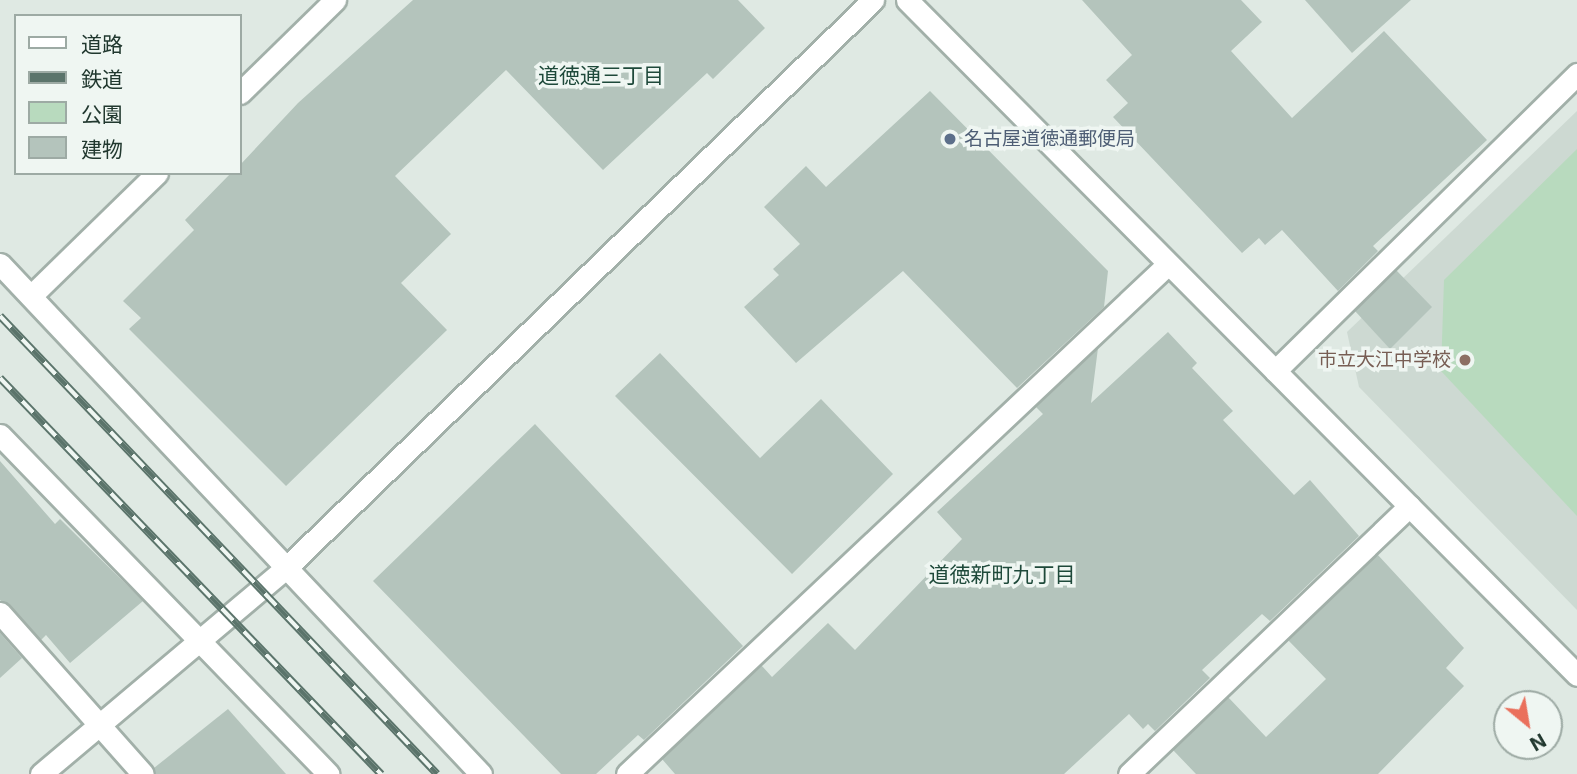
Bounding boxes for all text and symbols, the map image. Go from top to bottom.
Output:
legend [14,14,242,175]
text: 道路 [81,32,123,57]
district label: 道徳通三丁目 [538,63,664,89]
text: 鉄道 [81,67,123,92]
text: 公園 [81,102,123,127]
place label: 名古屋道徳通郵便局 [964,128,1135,150]
marker: 名古屋道徳通郵便局 [942,131,958,147]
text: 建物 [81,137,123,162]
place label: 市立大江中学校 [1318,349,1451,371]
marker: 市立大江中学校 [1457,352,1473,368]
district label: 道徳新町九丁目 [929,562,1075,588]
north arrow [1493,690,1563,760]
text: N [1526,728,1550,755]

